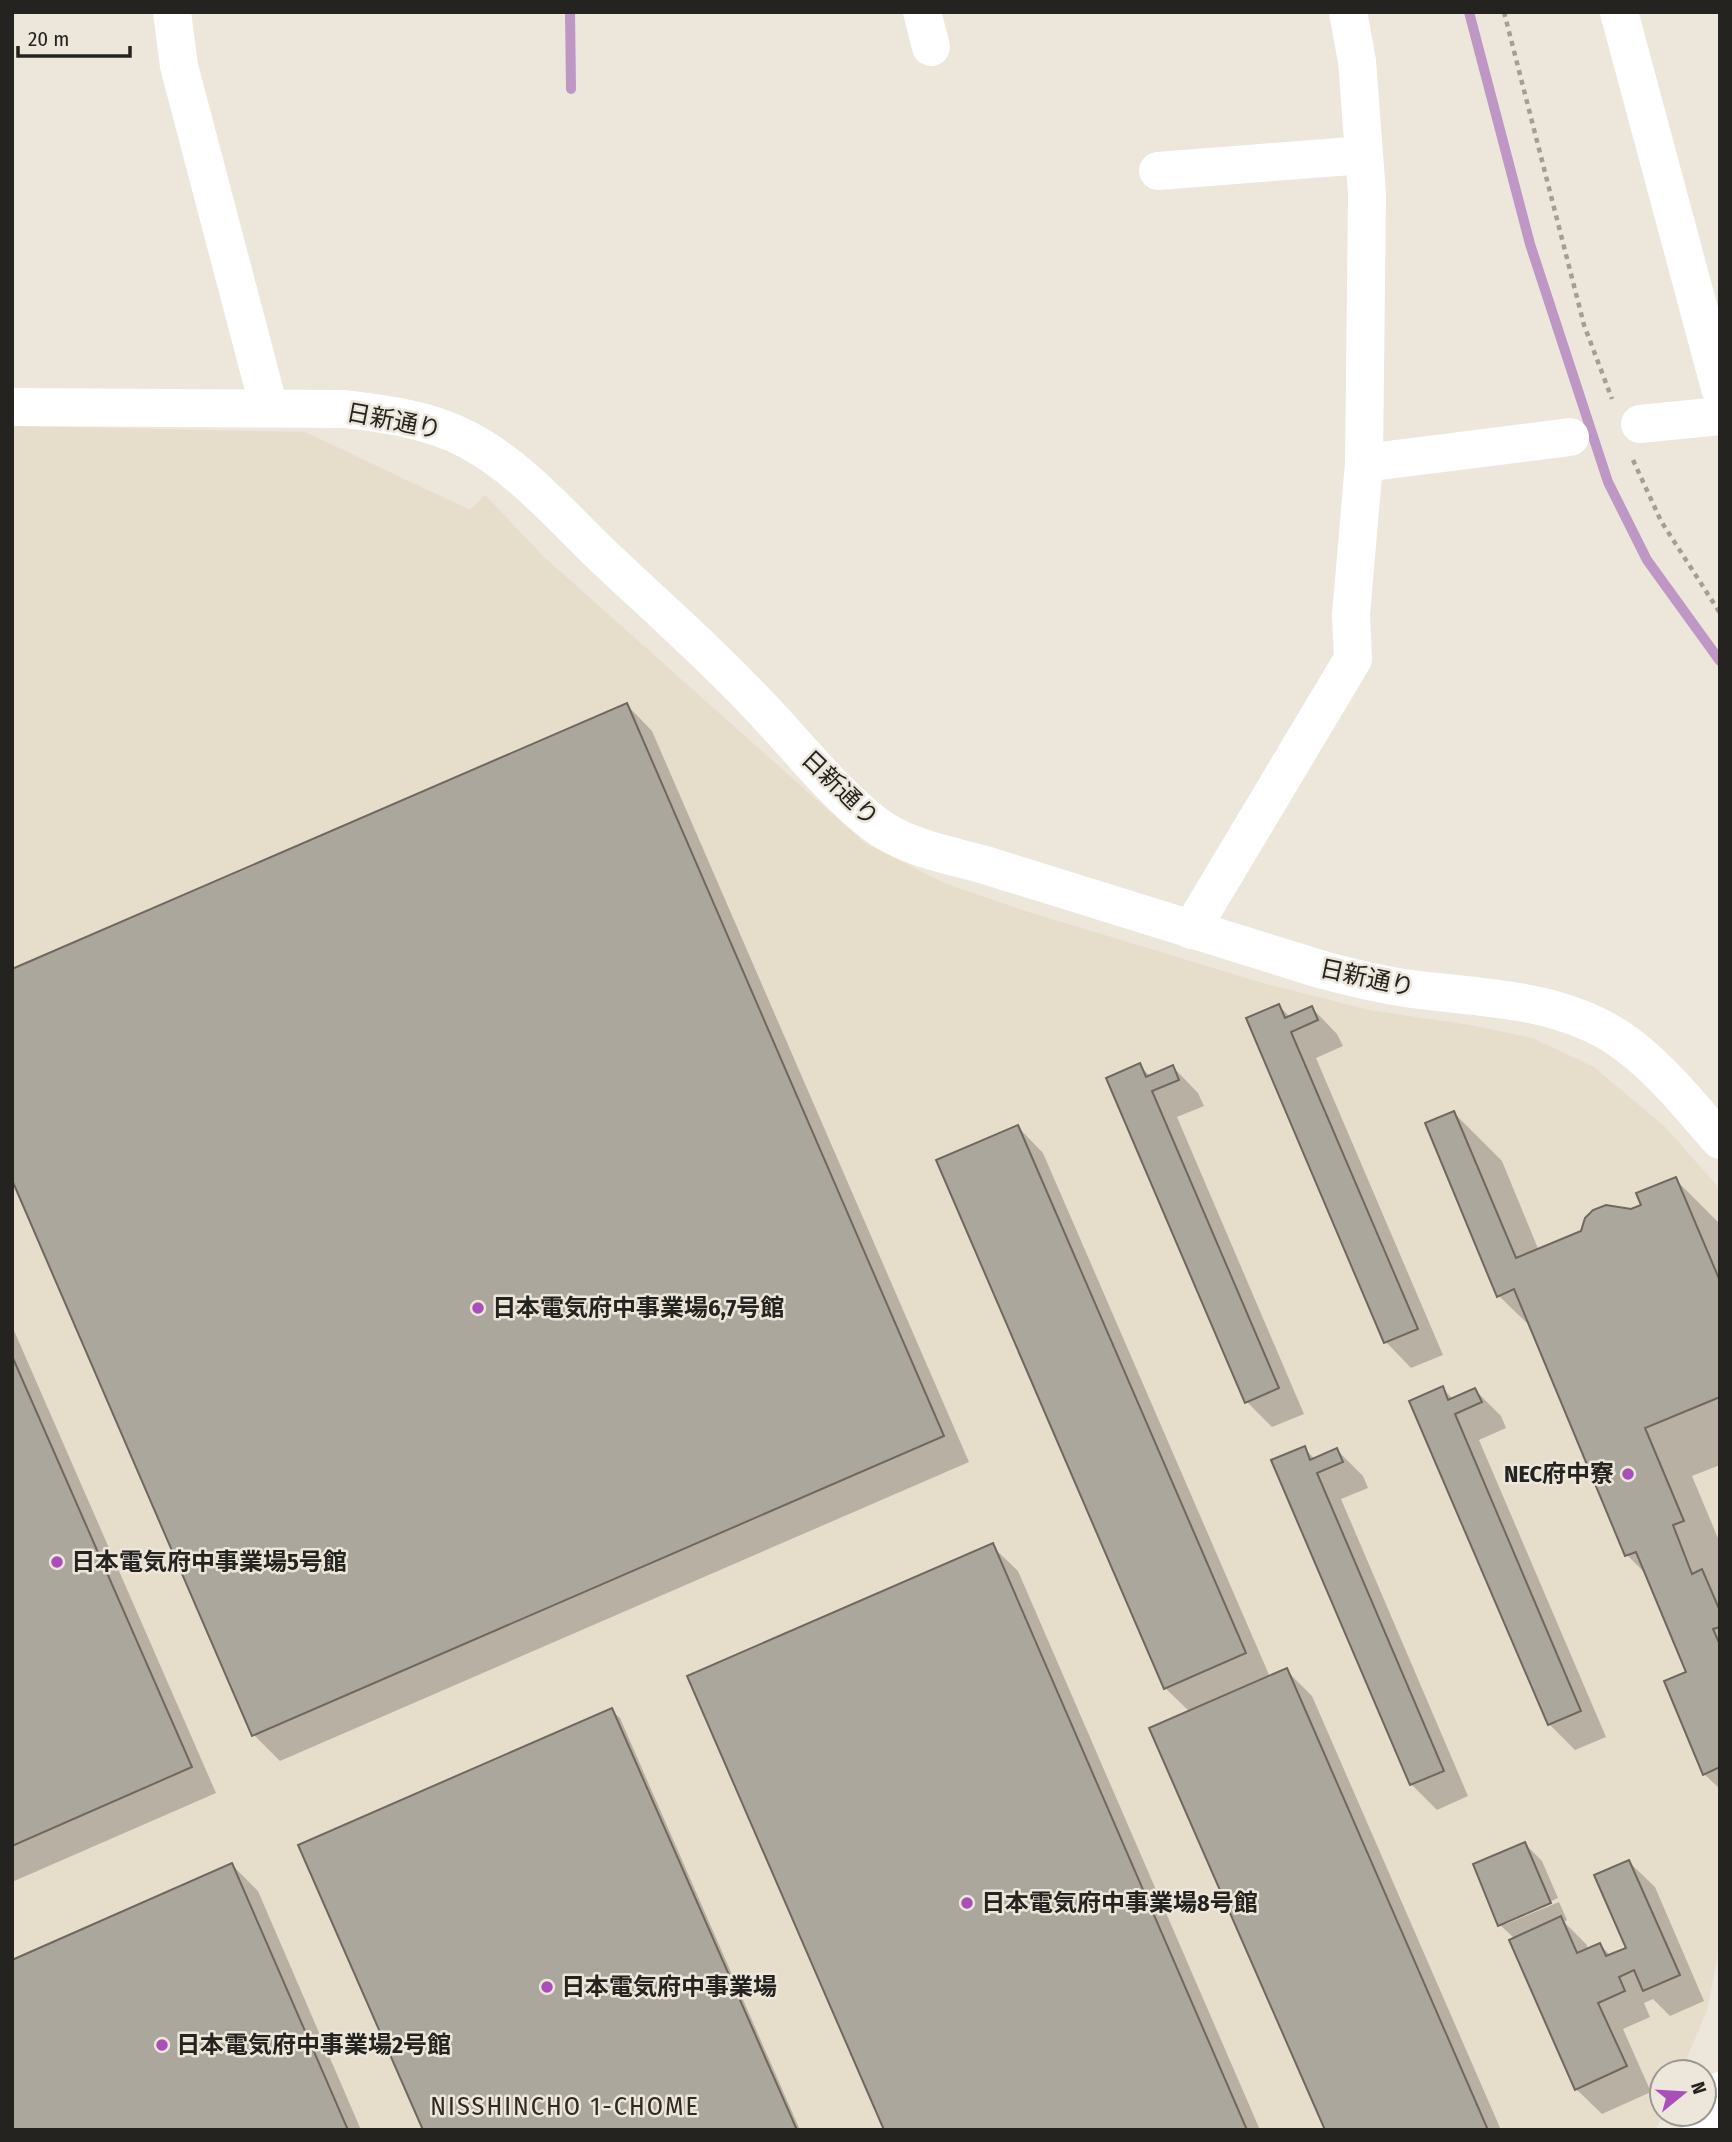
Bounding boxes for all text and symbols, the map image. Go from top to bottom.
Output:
scale bar [18,14,130,58]
text: 20 m [28,26,69,52]
street label: 日新通り [344,398,444,444]
street label: 日新通り [796,745,884,831]
street label: 日新通り [1317,954,1417,1002]
place label: 日本電気府中事業場6,7号館 [492,1294,784,1322]
marker: 日本電気府中事業場6,7号館 [470,1300,486,1316]
place label: NEC府中寮 [1504,1460,1614,1488]
marker: NEC府中寮 [1620,1466,1636,1482]
place label: 日本電気府中事業場5号館 [71,1548,347,1576]
marker: 日本電気府中事業場5号館 [49,1554,65,1570]
place label: 日本電気府中事業場8号館 [981,1889,1258,1917]
marker: 日本電気府中事業場8号館 [959,1895,975,1911]
place label: 日本電気府中事業場 [561,1973,777,2001]
marker: 日本電気府中事業場 [539,1979,555,1995]
place label: 日本電気府中事業場2号館 [176,2031,451,2059]
marker: 日本電気府中事業場2号館 [154,2037,170,2053]
north arrow [1648,2058,1718,2128]
text: N [1686,2079,1711,2097]
district label: NISSHINCHO 1-CHOME [430,2091,700,2122]

